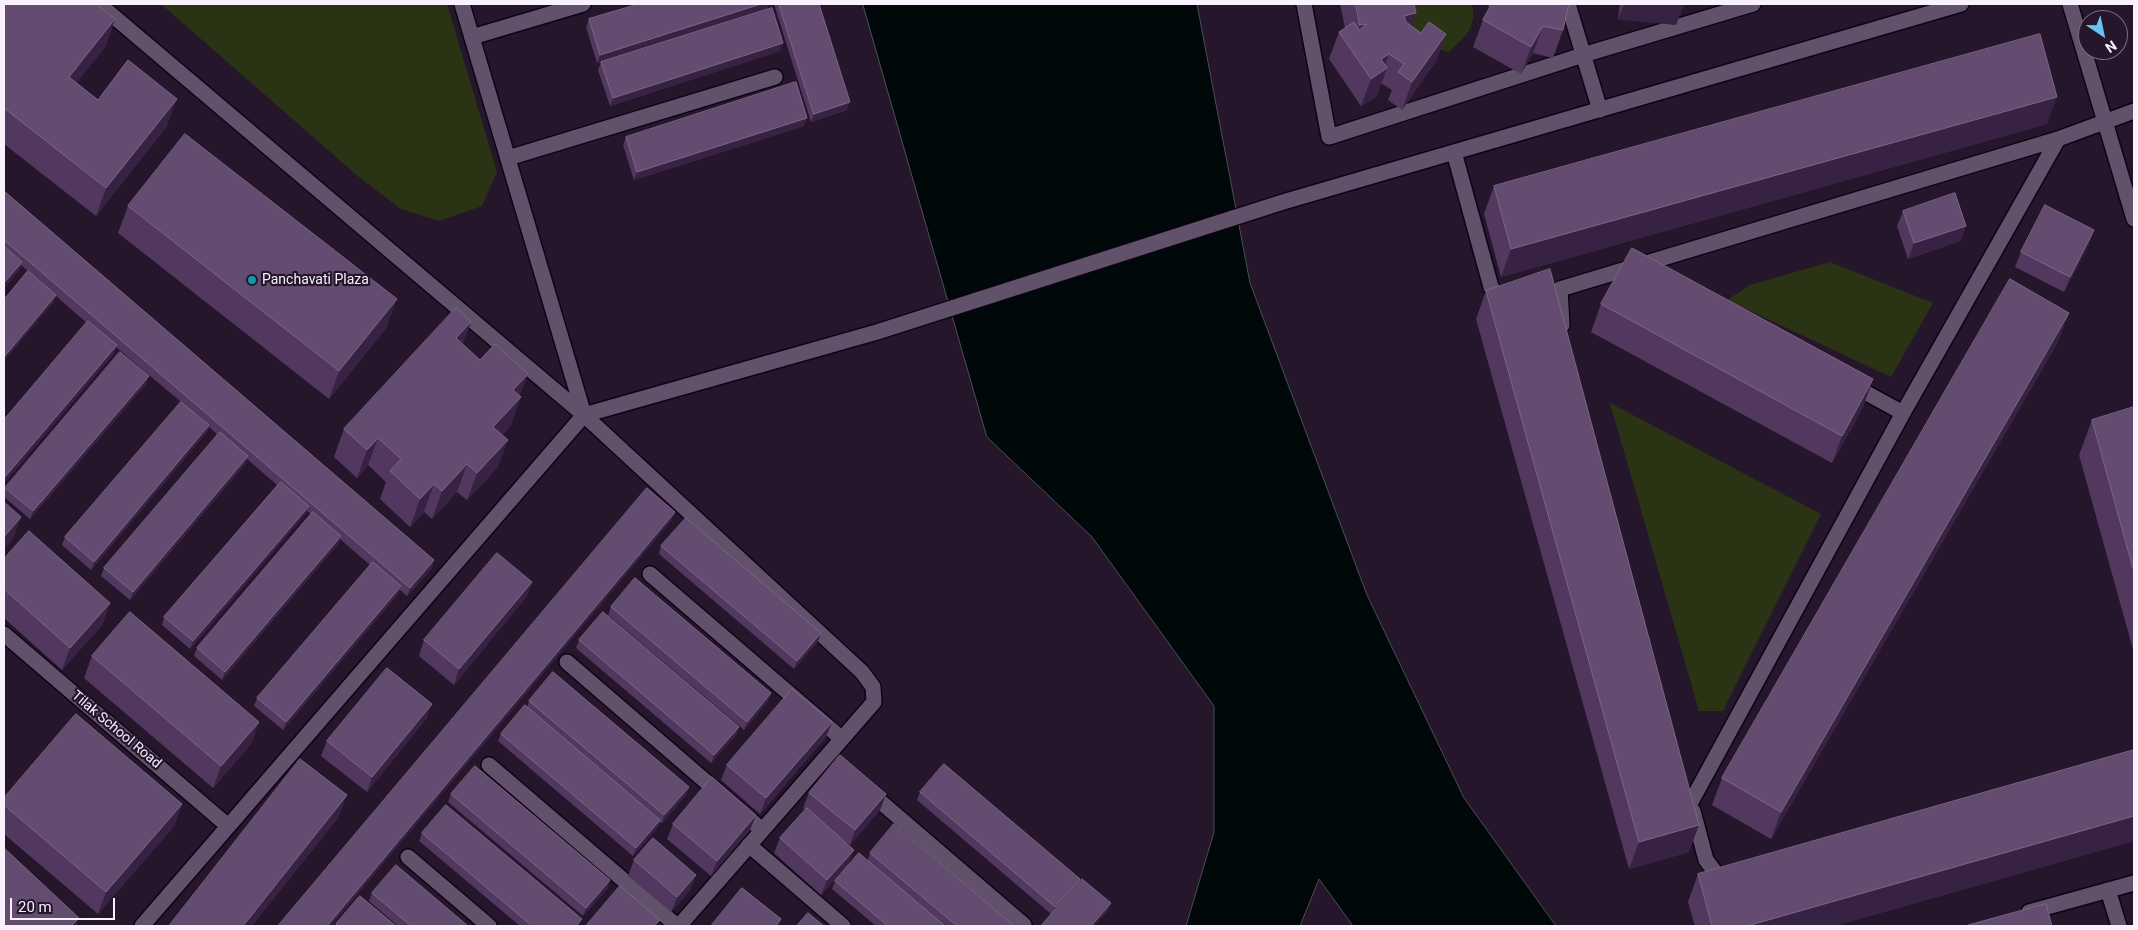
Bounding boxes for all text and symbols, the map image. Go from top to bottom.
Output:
north arrow [2078,10,2128,60]
text: N [2102,37,2119,56]
place label: Panchavati Plaza [262,272,369,288]
marker: Panchavati Plaza [246,274,258,286]
street label: Tilak School Road [68,688,164,772]
scale bar [12,888,118,920]
text: 20 m [18,898,52,916]

